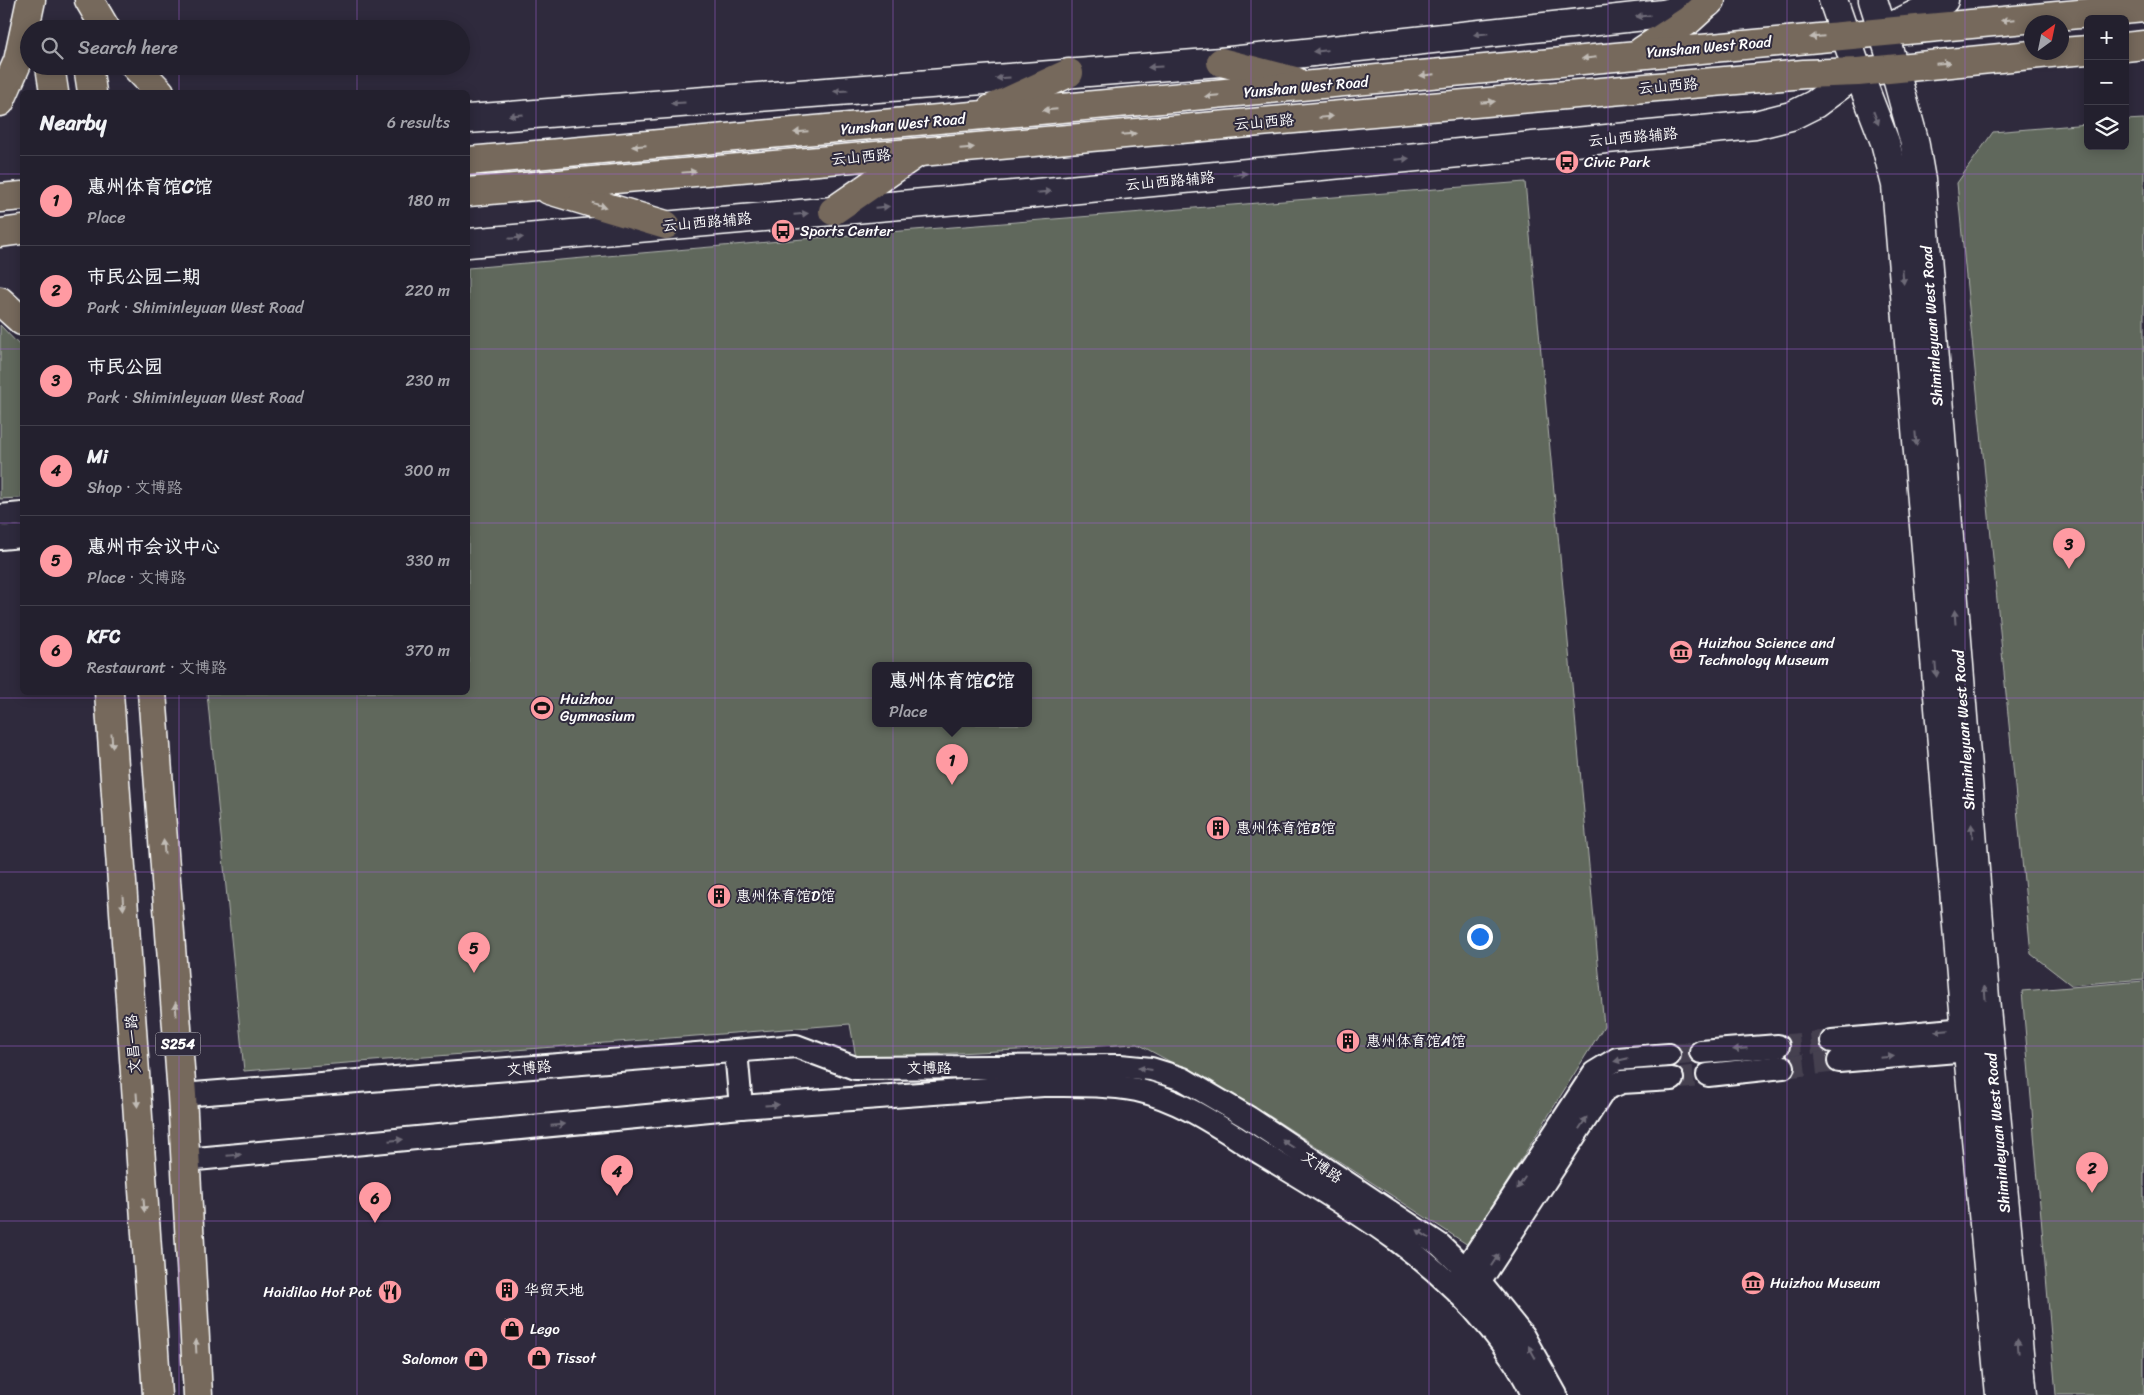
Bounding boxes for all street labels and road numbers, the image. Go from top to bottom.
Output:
street label: Yunshan West Road [1646,29,1773,65]
street label: Yunshan West Road [1243,69,1370,105]
street label: 云山西路 [1637,70,1699,102]
street label: Yunshan West Road [840,106,967,142]
street label: 云山西路 [1233,106,1295,138]
street label: 云山西路辅路 [1587,120,1679,154]
street label: 云山西路 [830,141,892,173]
street label: 云山西路辅路 [1124,164,1216,198]
street label: 云山西路辅路 [661,205,753,239]
street label: Shiminleyuan West Road [1913,244,1951,407]
street label: Shiminleyuan West Road [1945,648,1983,811]
street label: 文昌一路 [118,1013,148,1075]
road number: S254 [156,1032,200,1056]
street label: Shiminleyuan West Road [1978,1051,2018,1214]
street label: 文博路 [505,1053,553,1083]
street label: 文博路 [906,1055,952,1081]
street label: 文博路 [1296,1144,1348,1190]

